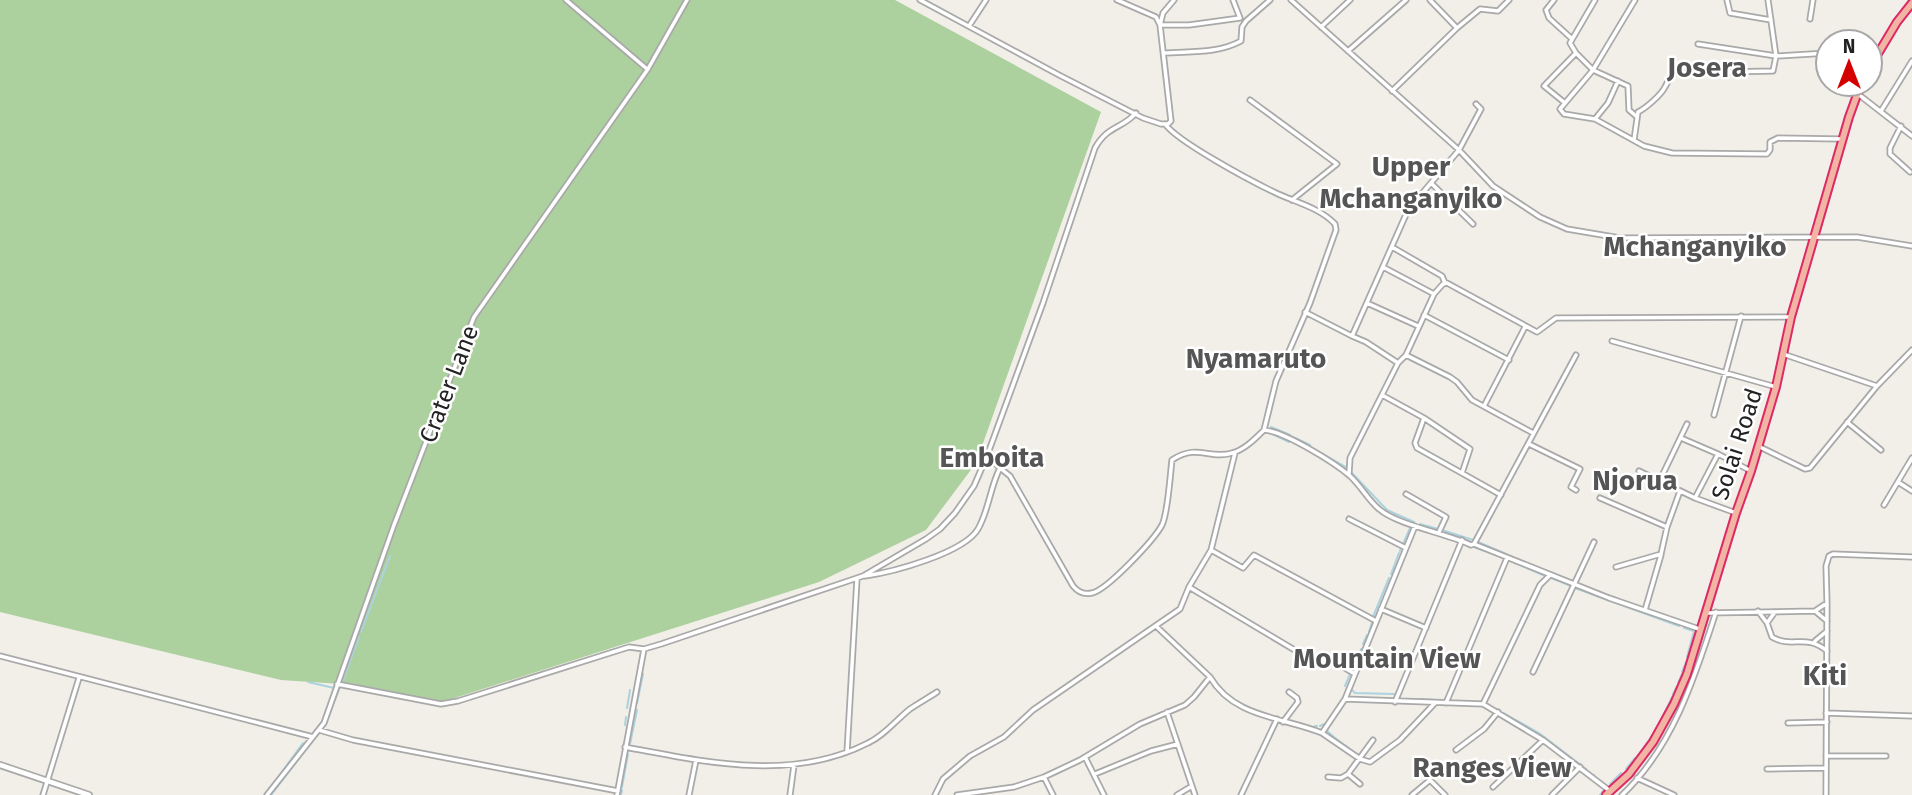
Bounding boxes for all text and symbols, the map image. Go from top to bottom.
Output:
north arrow [1814,28,1884,98]
text: N [1843,35,1855,58]
district label: Josera [1666,51,1747,84]
district label: Upper Mchanganyiko [1319,150,1503,215]
district label: Mchanganyiko [1603,230,1787,263]
street label: Crater Lane [414,321,484,447]
district label: Nyamaruto [1186,342,1326,375]
street label: Solai Road [1706,385,1768,503]
district label: Emboita [940,441,1044,474]
district label: Njorua [1592,464,1678,497]
district label: Mountain View [1293,642,1481,675]
district label: Kiti [1803,659,1847,692]
district label: Ranges View [1412,751,1572,784]

